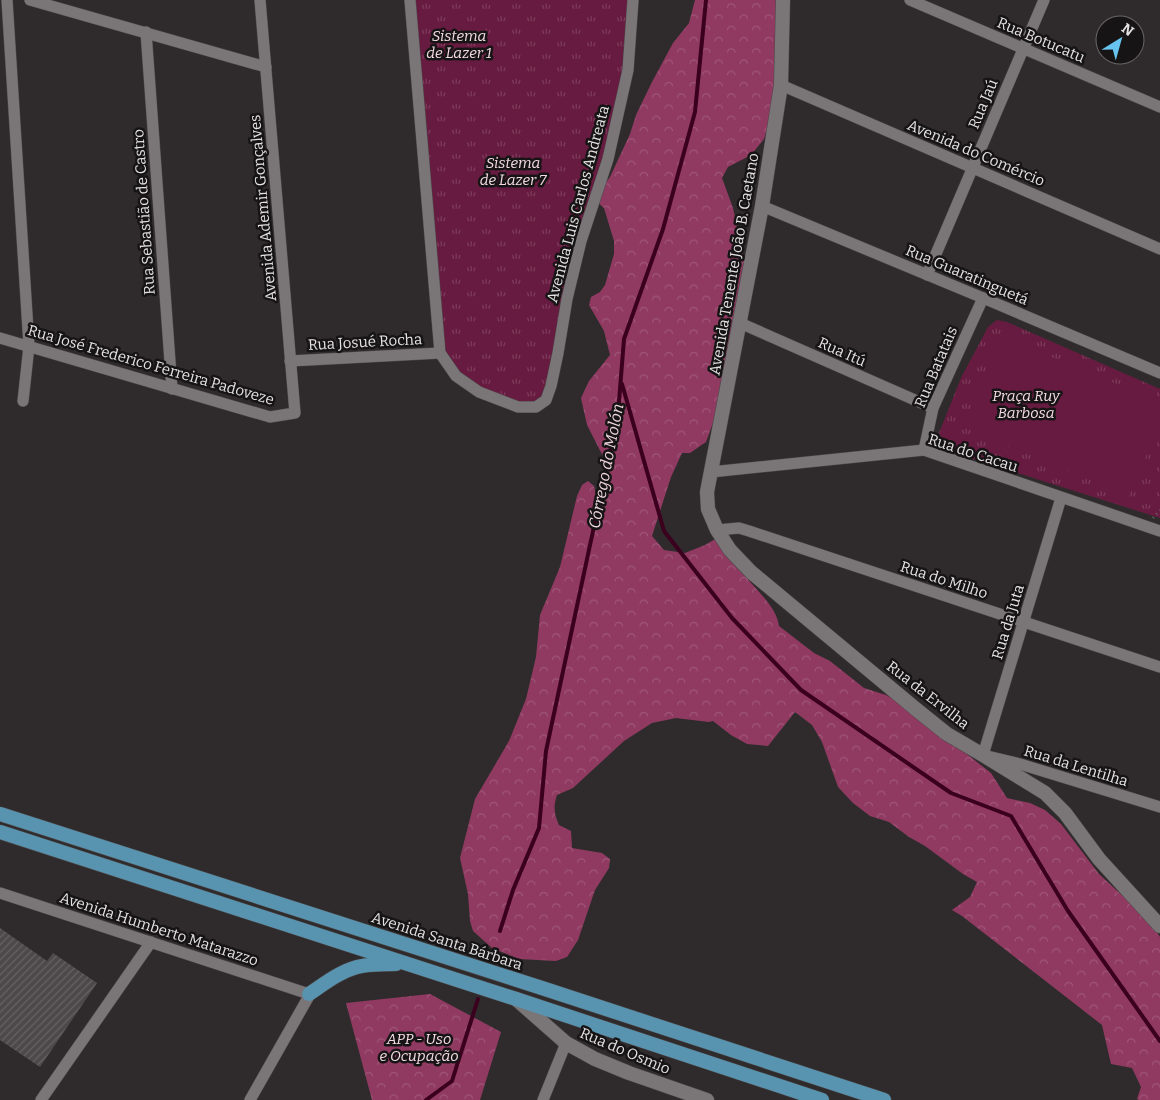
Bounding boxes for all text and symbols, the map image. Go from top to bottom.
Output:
street label: Rua Botucatu [995,13,1087,67]
north arrow [1095,15,1145,65]
text: N [1118,20,1137,40]
park label: Sistema de Lazer 1 [426,27,492,62]
street label: Rua Jaú [965,76,1001,132]
street label: Avenida Luis Carlos Andreata [543,103,613,305]
street label: Avenida Ademir Gonçalves [246,114,280,302]
street label: Avenida do Comércio [905,116,1047,190]
street label: Rua Sebastião de Castro [129,129,159,295]
street label: Avenida Tenente João B. Caetano [706,152,762,376]
park label: Sistema de Lazer 7 [480,154,548,189]
street label: Rua Guaratinguetá [903,241,1031,309]
street label: Rua José Frederico Ferreira Padoveze [26,321,276,409]
street label: Rua Batatais [911,324,961,410]
street label: Rua Josué Rocha [307,330,423,354]
street label: Rua Itú [815,334,869,370]
park label: Praça Ruy Barbosa [992,387,1061,422]
water label: Córrego do Molón [585,402,627,530]
street label: Rua do Cacau [926,430,1020,476]
street label: Rua do Milho [898,557,990,603]
street label: Rua da Juta [988,582,1028,662]
street label: Rua da Ervilha [883,657,973,733]
street label: Rua da Lentilha [1022,742,1130,790]
street label: Avenida Humberto Matarazzo [57,888,261,970]
street label: Avenida Santa Bárbara [369,908,525,974]
street label: Rua do Osmio [577,1024,673,1078]
park label: APP - Uso e Ocupação [379,1030,459,1065]

